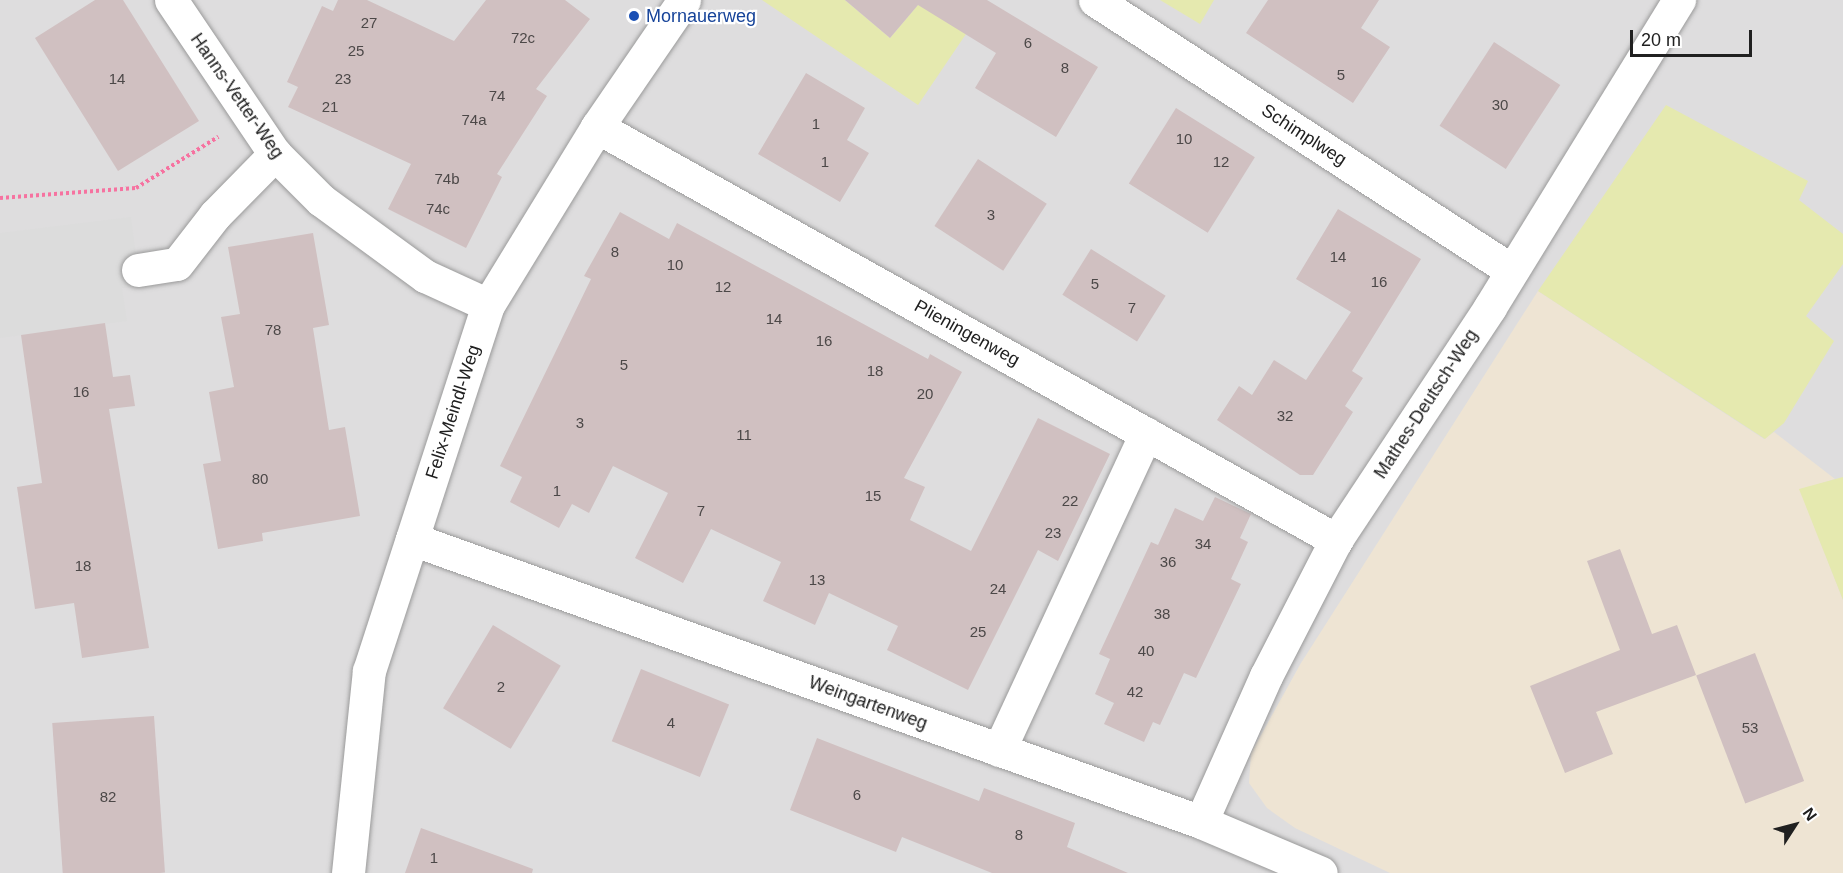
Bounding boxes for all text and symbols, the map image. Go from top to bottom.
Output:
place label: Mornauerweg [646,5,756,27]
marker: Mornauerweg [627,9,641,23]
house number: 27 [361,14,377,32]
scale bar [1633,18,1754,56]
street label: Hanns-Vetter-Weg [186,29,288,163]
house number: 72c [511,29,535,47]
text: 20 m [1641,30,1681,50]
house number: 6 [1024,34,1032,52]
house number: 25 [348,42,364,60]
house number: 8 [1061,59,1069,77]
house number: 5 [1337,66,1345,84]
house number: 14 [109,70,125,88]
house number: 23 [335,70,351,88]
house number: 74 [489,87,505,105]
house number: 30 [1492,96,1508,114]
house number: 21 [322,98,338,116]
street label: Schimplweg [1257,100,1351,170]
house number: 74a [461,111,487,129]
house number: 1 [812,115,820,133]
house number: 10 [1176,130,1192,148]
house number: 1 [821,153,829,171]
house number: 12 [1213,153,1229,171]
house number: 74b [434,170,460,188]
house number: 74c [426,200,450,218]
house number: 3 [987,206,995,224]
house number: 8 [611,243,619,261]
house number: 14 [1330,248,1346,266]
house number: 10 [667,256,683,274]
house number: 16 [1371,273,1387,291]
house number: 5 [1091,275,1099,293]
house number: 12 [715,278,731,296]
street label: Plieningenweg [911,295,1023,371]
house number: 7 [1128,299,1136,317]
house number: 14 [766,310,782,328]
house number: 78 [265,321,281,339]
street label: Mathes-Deutsch-Weg [1370,325,1482,483]
house number: 16 [816,332,832,350]
street label: Felix-Meindl-Weg [421,342,485,482]
house number: 5 [620,356,628,374]
house number: 18 [867,362,883,380]
house number: 16 [73,383,89,401]
house number: 20 [917,385,933,403]
house number: 32 [1277,407,1293,425]
house number: 3 [576,414,584,432]
house number: 11 [736,426,752,444]
house number: 80 [252,470,268,488]
house number: 1 [553,482,561,500]
house number: 15 [865,487,881,505]
house number: 22 [1062,492,1078,510]
house number: 7 [697,502,705,520]
house number: 23 [1045,524,1061,542]
house number: 34 [1195,535,1211,553]
house number: 36 [1160,553,1176,571]
house number: 18 [75,557,91,575]
house number: 13 [809,571,825,589]
house number: 24 [990,580,1006,598]
house number: 38 [1154,605,1170,623]
house number: 25 [970,623,986,641]
house number: 40 [1138,642,1154,660]
street label: Weingartenweg [806,672,930,734]
house number: 2 [497,678,505,696]
house number: 42 [1127,683,1143,701]
house number: 4 [667,714,675,732]
house number: 53 [1742,719,1758,737]
house number: 6 [853,786,861,804]
house number: 82 [100,788,116,806]
north arrow [1765,795,1825,855]
text: N [1800,804,1820,824]
house number: 8 [1015,826,1023,844]
house number: 1 [430,849,438,867]

